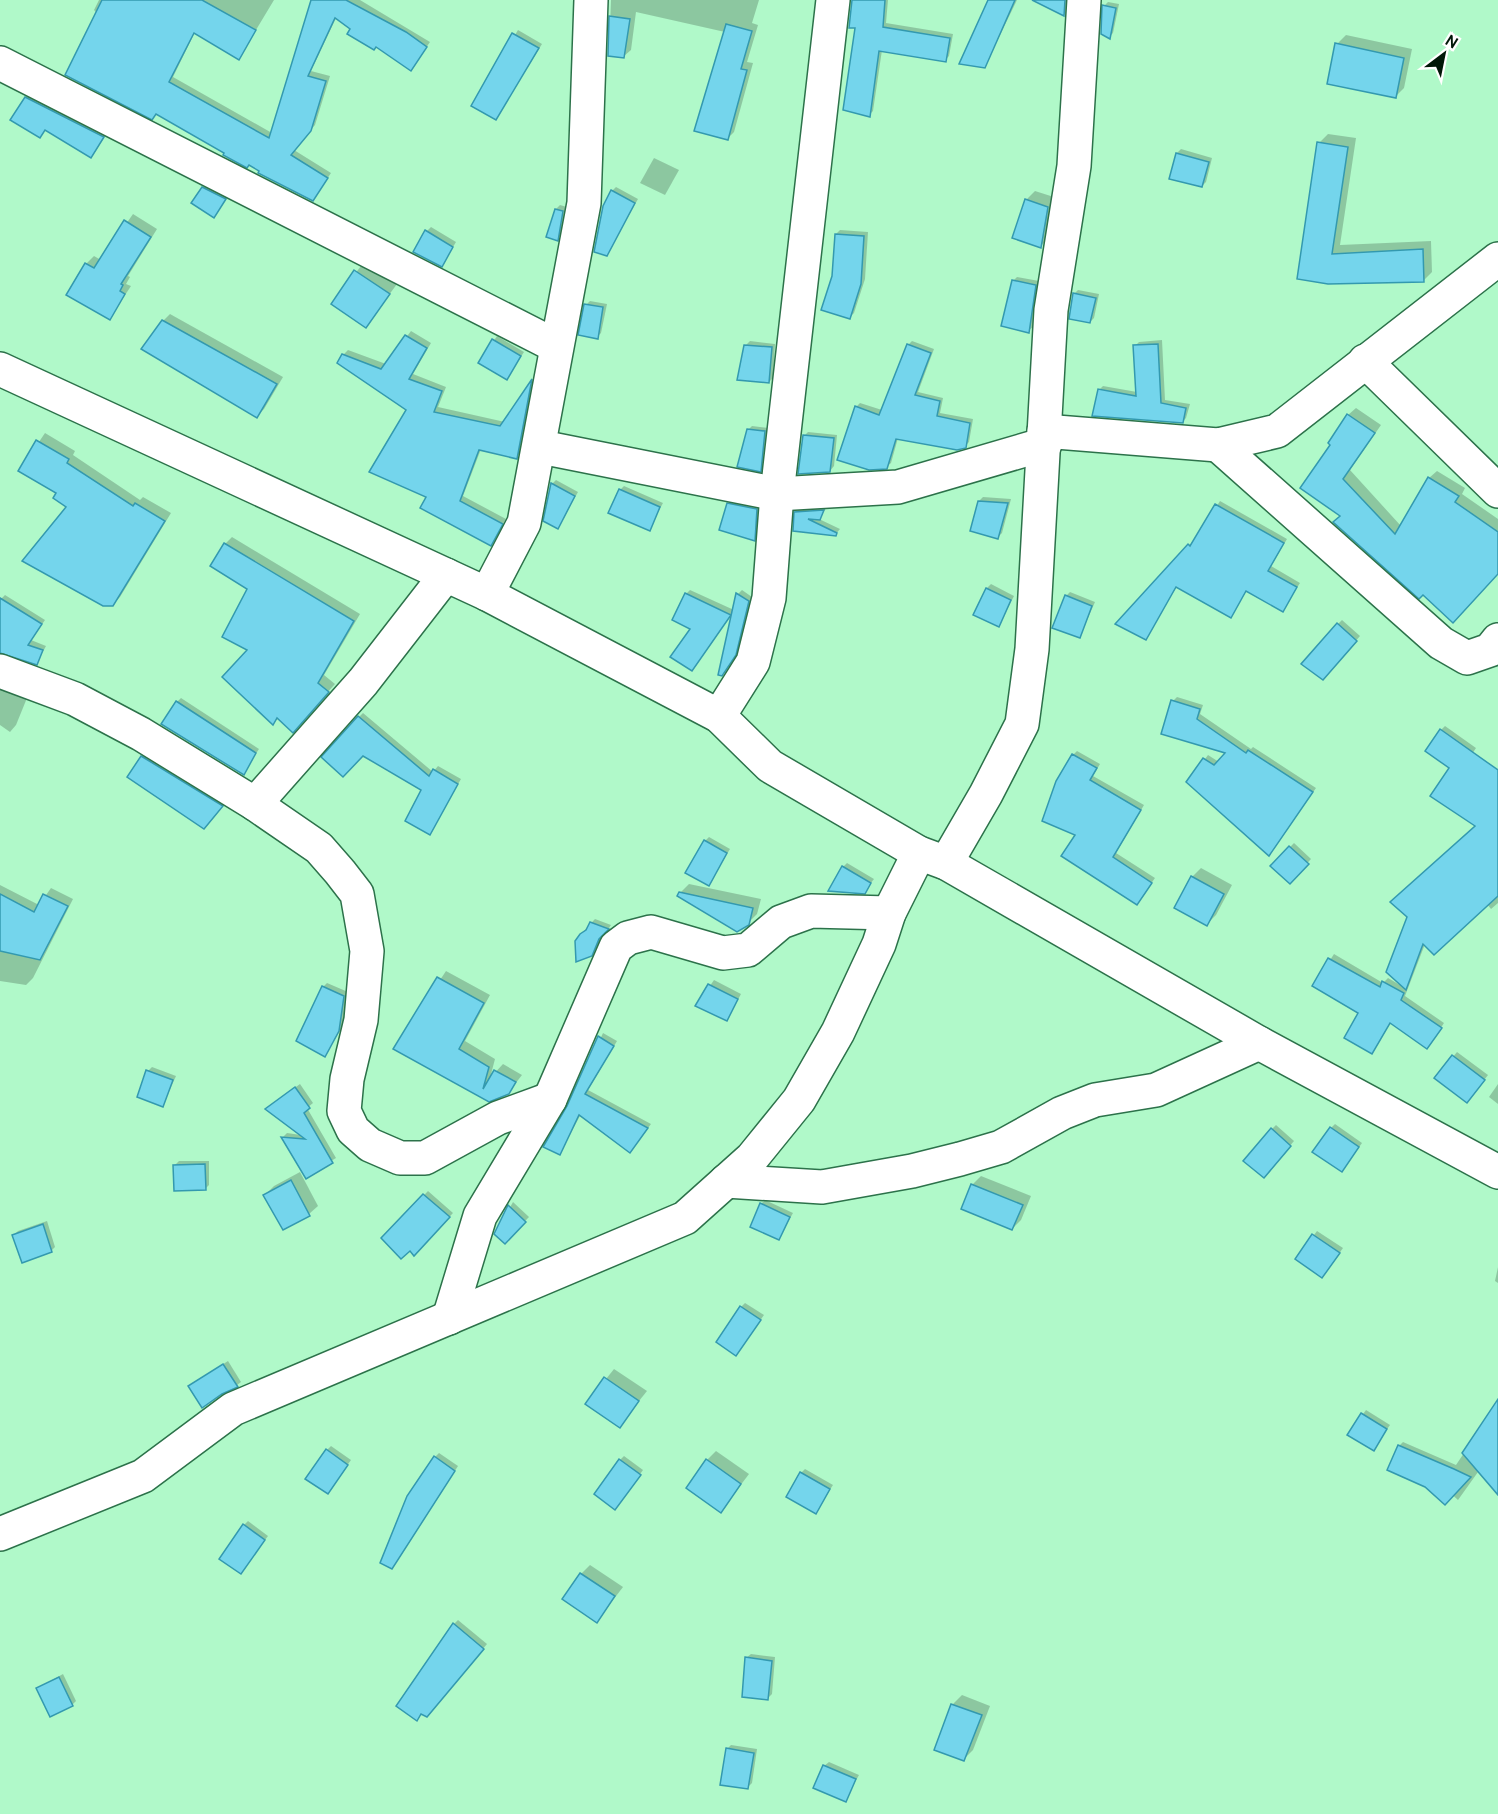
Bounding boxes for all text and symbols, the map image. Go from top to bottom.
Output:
north arrow [1414,24,1474,84]
text: N [1442,31,1462,53]

